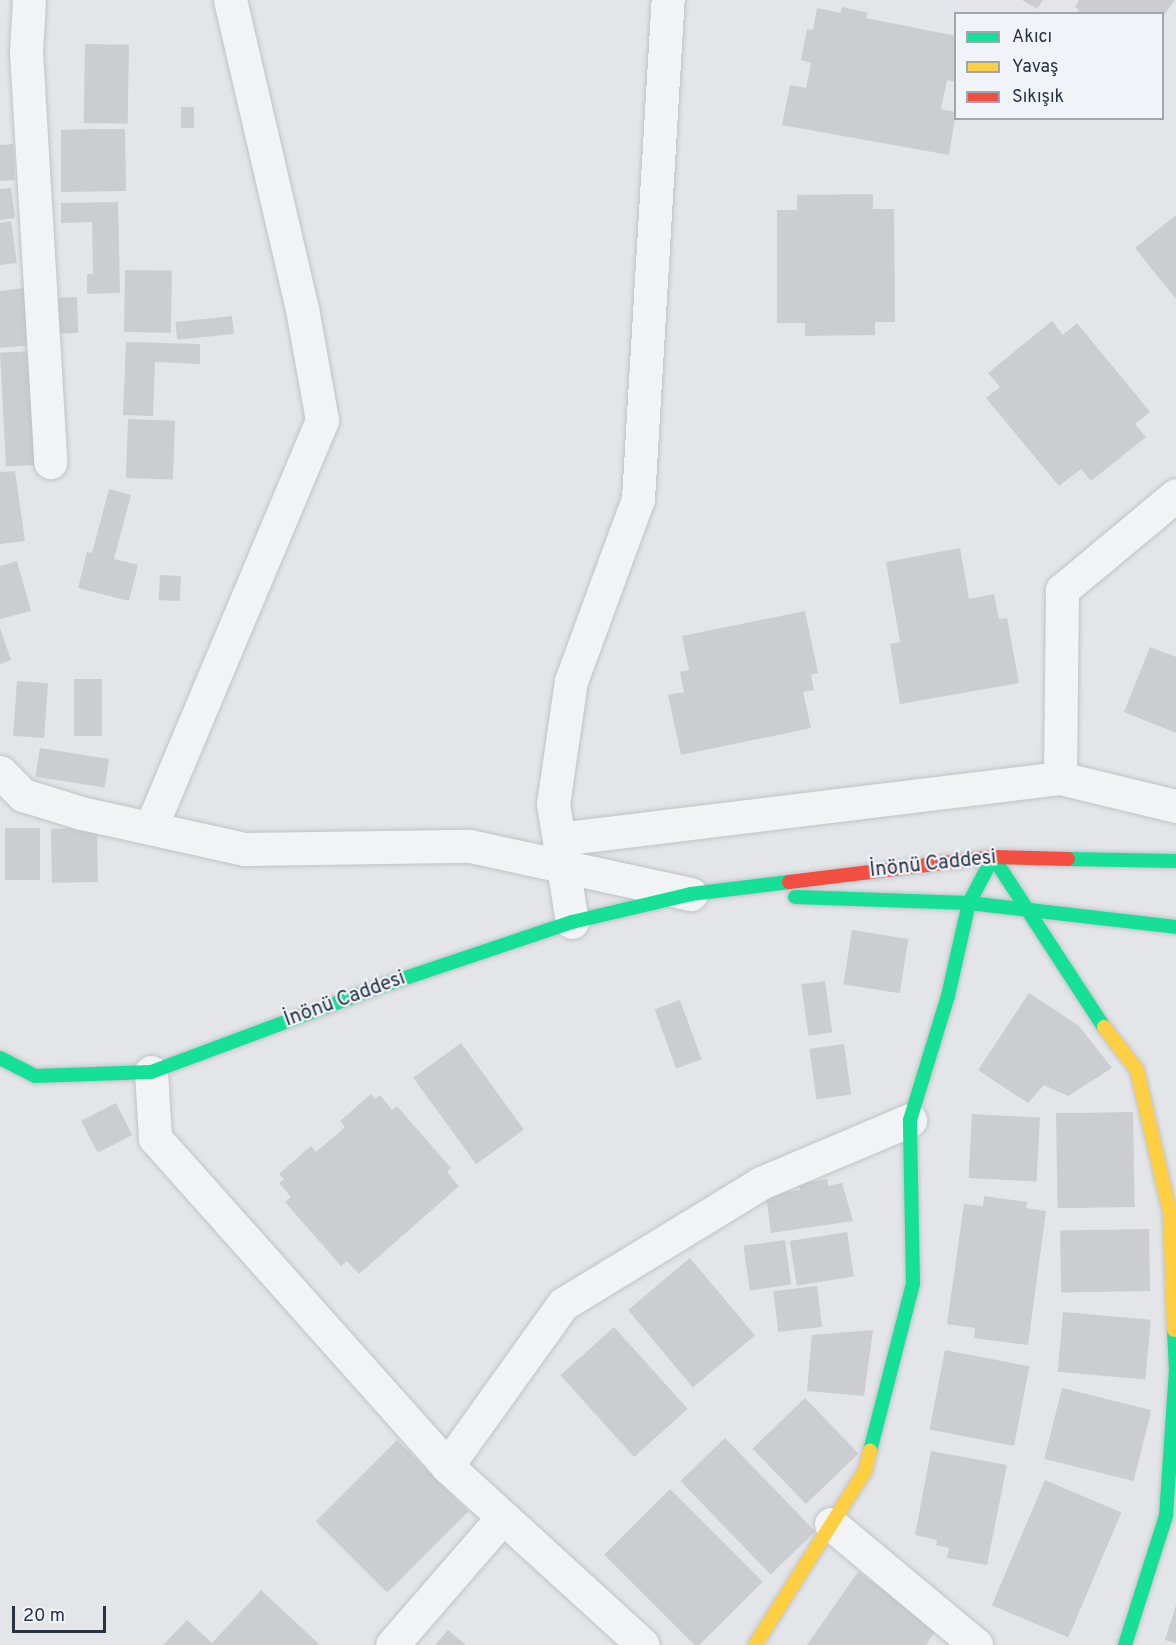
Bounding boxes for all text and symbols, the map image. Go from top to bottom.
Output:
legend [954,12,1164,120]
text: Akıcı [1012,26,1052,49]
text: Yavaş [1012,56,1058,79]
text: Sıkışık [1012,86,1064,109]
street label: İnönü Caddesi [869,846,997,884]
street label: İnönü Caddesi [281,967,409,1033]
scale bar [15,1594,110,1632]
text: 20 m [23,1605,65,1628]

